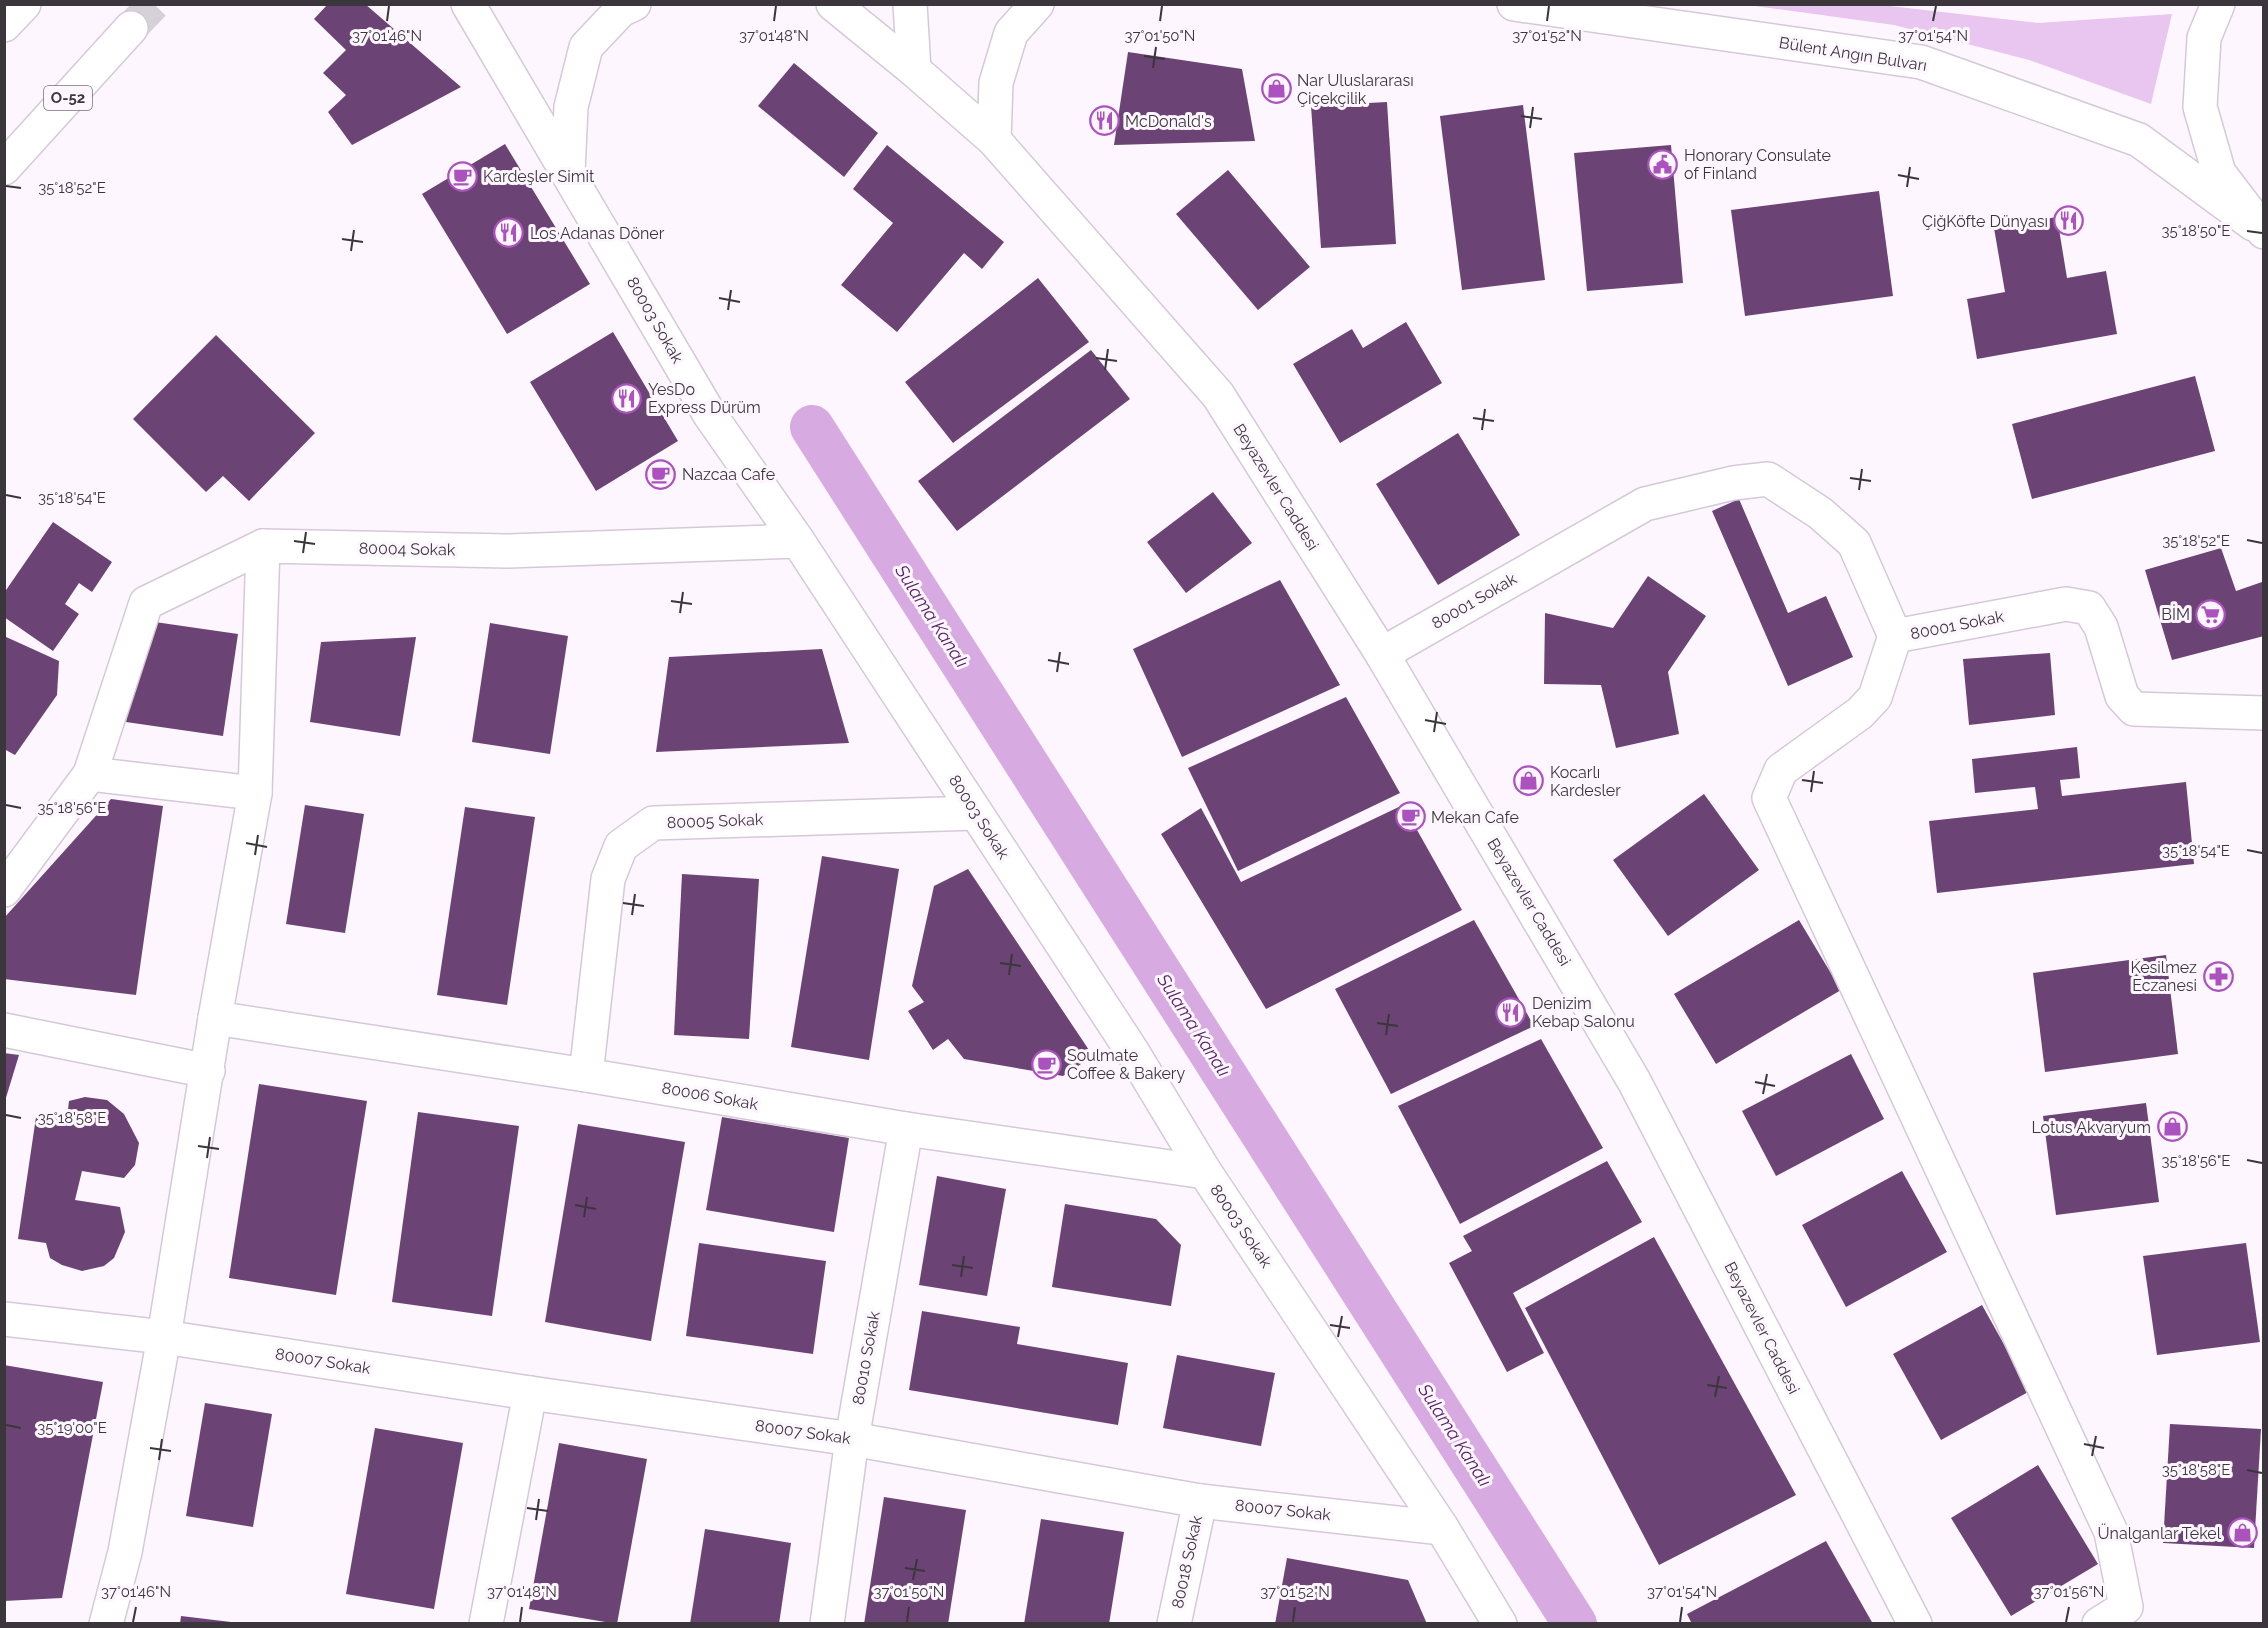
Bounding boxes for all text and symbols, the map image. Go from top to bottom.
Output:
text: 37°01'46"N [352,27,422,45]
text: 37°01'48"N [739,27,809,45]
text: 37°01'50"N [1125,27,1195,45]
text: 37°01'52"N [1512,27,1582,45]
text: 37°01'54"N [1898,27,1968,45]
street label: Bülent Angın Bulvarı [1778,33,1928,75]
place label: Nar Uluslararası Çiçekçilik [1297,71,1414,108]
shop icon: Nar Uluslararası Çiçekçilik [1260,73,1292,105]
road number: O-52 [44,86,92,110]
restaurant icon: McDonald's [1088,105,1120,137]
place label: McDonald's [1125,112,1212,131]
place label: Honorary Consulate of Finland [1684,146,1831,183]
public building icon: Honorary Consulate of Finland [1647,148,1679,180]
cafe icon: Kardeşler Simit [446,160,478,192]
place label: Kardeşler Simit [483,167,595,186]
text: 35°18'52"E [38,179,106,197]
restaurant icon: ÇiğKöfte Dünyası [2053,205,2085,237]
place label: ÇiğKöfte Dünyası [1922,212,2048,231]
restaurant icon: Los Adanas Döner [493,217,525,249]
text: 35°18'50"E [2162,222,2230,240]
place label: Los Adanas Döner [530,224,665,243]
street label: 80003 Sokak [623,274,688,367]
place label: YesDo Express Dürüm [648,380,761,417]
restaurant icon: YesDo Express Dürüm [611,382,643,414]
street label: Beyazevler Caddesi [1229,420,1323,554]
cafe icon: Nazcaa Cafe [645,458,677,490]
place label: Nazcaa Cafe [682,465,775,484]
text: 35°18'54"E [38,489,106,507]
text: 35°18'52"E [2162,532,2230,550]
street label: 80004 Sokak [359,539,456,559]
water label: Sulama Kanalı [891,560,973,671]
street label: 80001 Sokak [1428,569,1520,633]
supermarket icon: BİM [2195,598,2227,630]
place label: BİM [2161,604,2190,624]
street label: 80001 Sokak [1909,607,2006,643]
place label: Kocarlı Kardesler [1550,763,1621,800]
shop icon: Kocarlı Kardesler [1513,765,1545,797]
street label: 80003 Sokak [945,771,1013,863]
text: 35°18'56"E [38,799,106,817]
cafe icon: Mekan Cafe [1394,801,1426,833]
place label: Mekan Cafe [1431,808,1519,827]
street label: 80005 Sokak [666,810,764,832]
street label: Beyazevler Caddesi [1483,835,1575,969]
text: 35°18'54"E [2162,842,2230,860]
place label: Kesilmez Eczanesi [2130,958,2197,995]
pharmacy icon: Kesilmez Eczanesi [2202,960,2234,992]
water label: Sulama Kanalı [1153,969,1235,1080]
place label: Denizim Kebap Salonu [1532,994,1635,1031]
restaurant icon: Denizim Kebap Salonu [1495,996,1527,1028]
place label: Soulmate Coffee & Bakery [1067,1046,1185,1083]
cafe icon: Soulmate Coffee & Bakery [1030,1048,1062,1080]
street label: 80006 Sokak [660,1078,760,1114]
text: 35°18'58"E [38,1109,106,1127]
shop icon: Lotus Akvaryum [2156,1111,2188,1143]
place label: Lotus Akvaryum [2031,1118,2151,1137]
text: 35°18'56"E [2162,1152,2230,1170]
street label: 80003 Sokak [1206,1181,1276,1272]
street label: Beyazevler Caddesi [1720,1259,1804,1397]
street label: 80010 Sokak [848,1309,884,1406]
street label: 80007 Sokak [274,1344,373,1378]
water label: Sulama Kanalı [1414,1379,1496,1490]
street label: 80007 Sokak [754,1416,853,1448]
text: 35°19'00"E [37,1419,107,1437]
text: 35°18'58"E [2162,1461,2230,1479]
street label: 80007 Sokak [1234,1496,1332,1525]
street label: 80018 Sokak [1168,1513,1206,1610]
shop icon: Ünalganlar Tekel [2226,1517,2258,1549]
place label: Ünalganlar Tekel [2098,1523,2222,1543]
text: 37°01'46"N [101,1583,171,1601]
text: 37°01'48"N [487,1583,557,1601]
text: 37°01'50"N [874,1583,944,1601]
text: 37°01'52"N [1260,1583,1330,1601]
text: 37°01'54"N [1647,1583,1717,1601]
text: 37°01'56"N [2034,1583,2104,1601]

